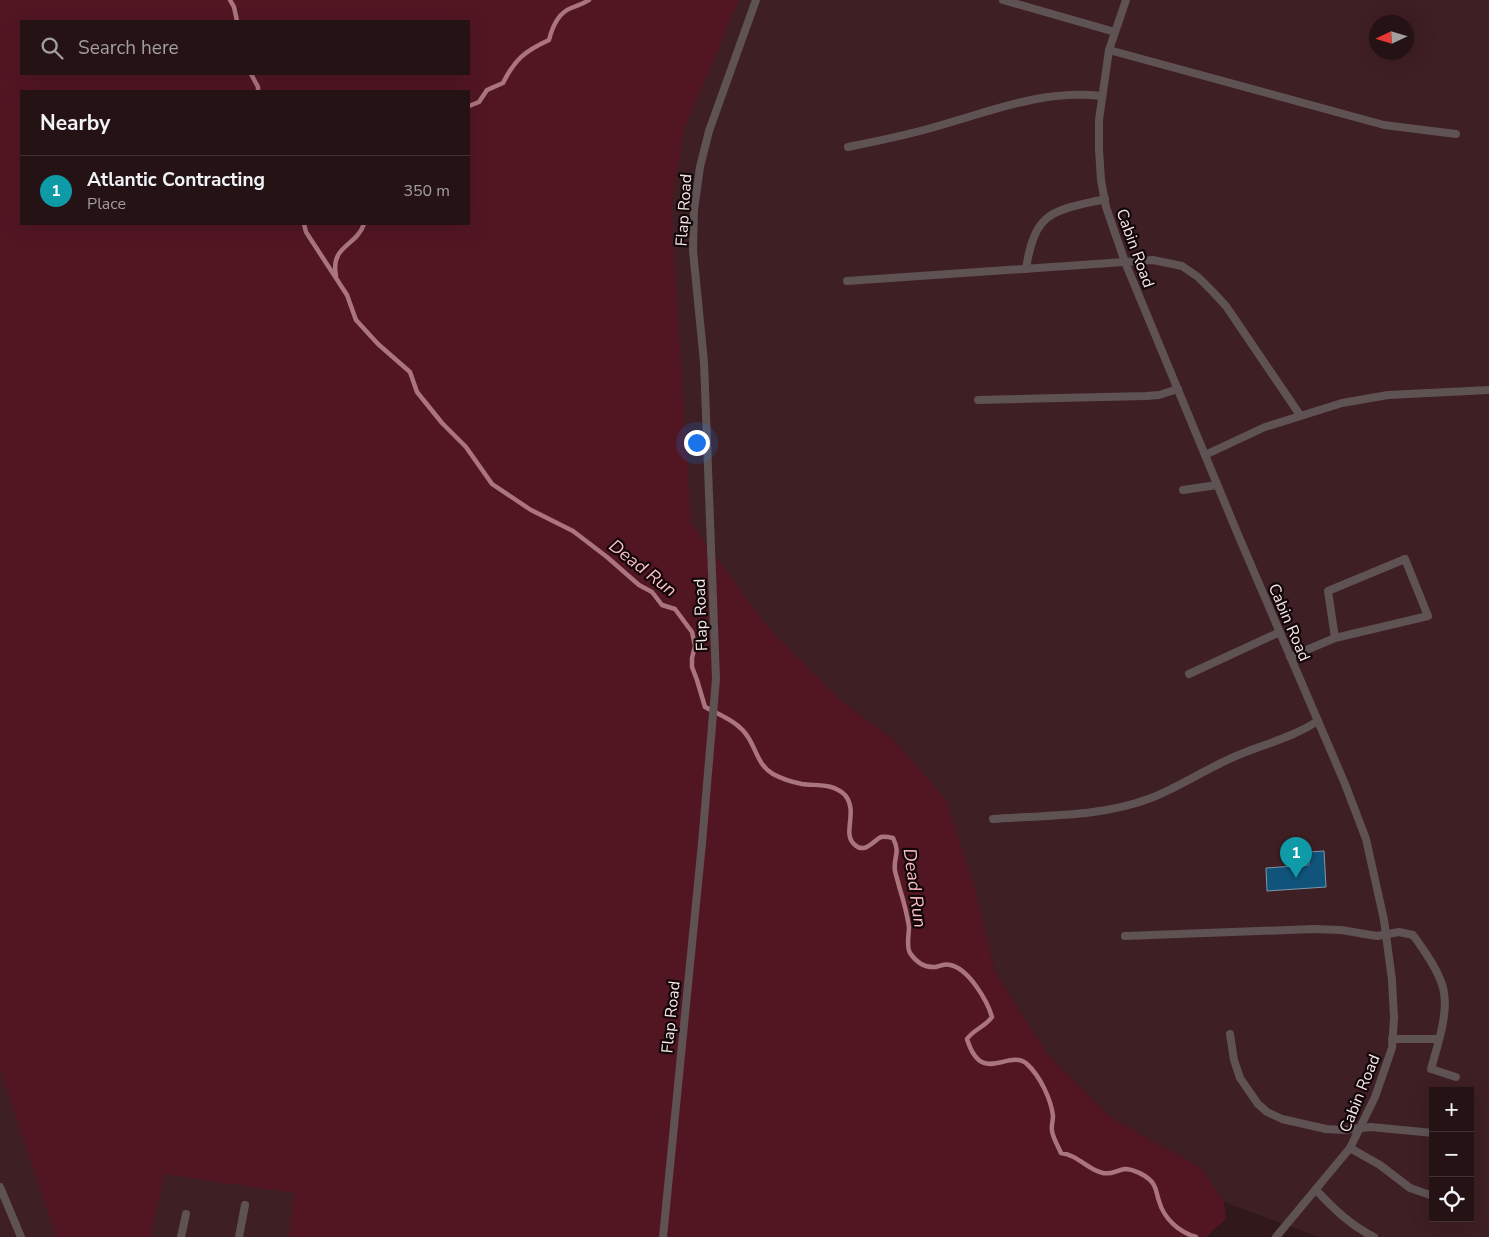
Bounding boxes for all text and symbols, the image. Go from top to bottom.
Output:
north arrow [1369,15,1414,60]
search box [20,20,470,75]
icon: search [38,34,66,62]
text: Search here [78,35,179,61]
text: Nearby [40,109,110,137]
text: Atlantic Contracting [87,167,265,193]
street label: Flap Road [670,173,698,247]
text: 1 [51,180,61,202]
text: 350 m [403,180,450,202]
text: Place [87,193,126,215]
street label: Cabin Road [1111,206,1159,291]
your location [684,430,710,456]
water label: Dead Run [604,534,682,602]
street label: Flap Road [689,578,713,652]
street label: Cabin Road [1263,580,1315,665]
pin: 1 [1280,837,1312,878]
water label: Dead Run [898,847,932,929]
street label: Flap Road [656,980,686,1054]
street label: Cabin Road [1334,1051,1386,1136]
map controls [1429,1087,1474,1222]
button: + [1429,1087,1474,1132]
button: − [1429,1132,1474,1177]
button: locate [1429,1177,1474,1222]

